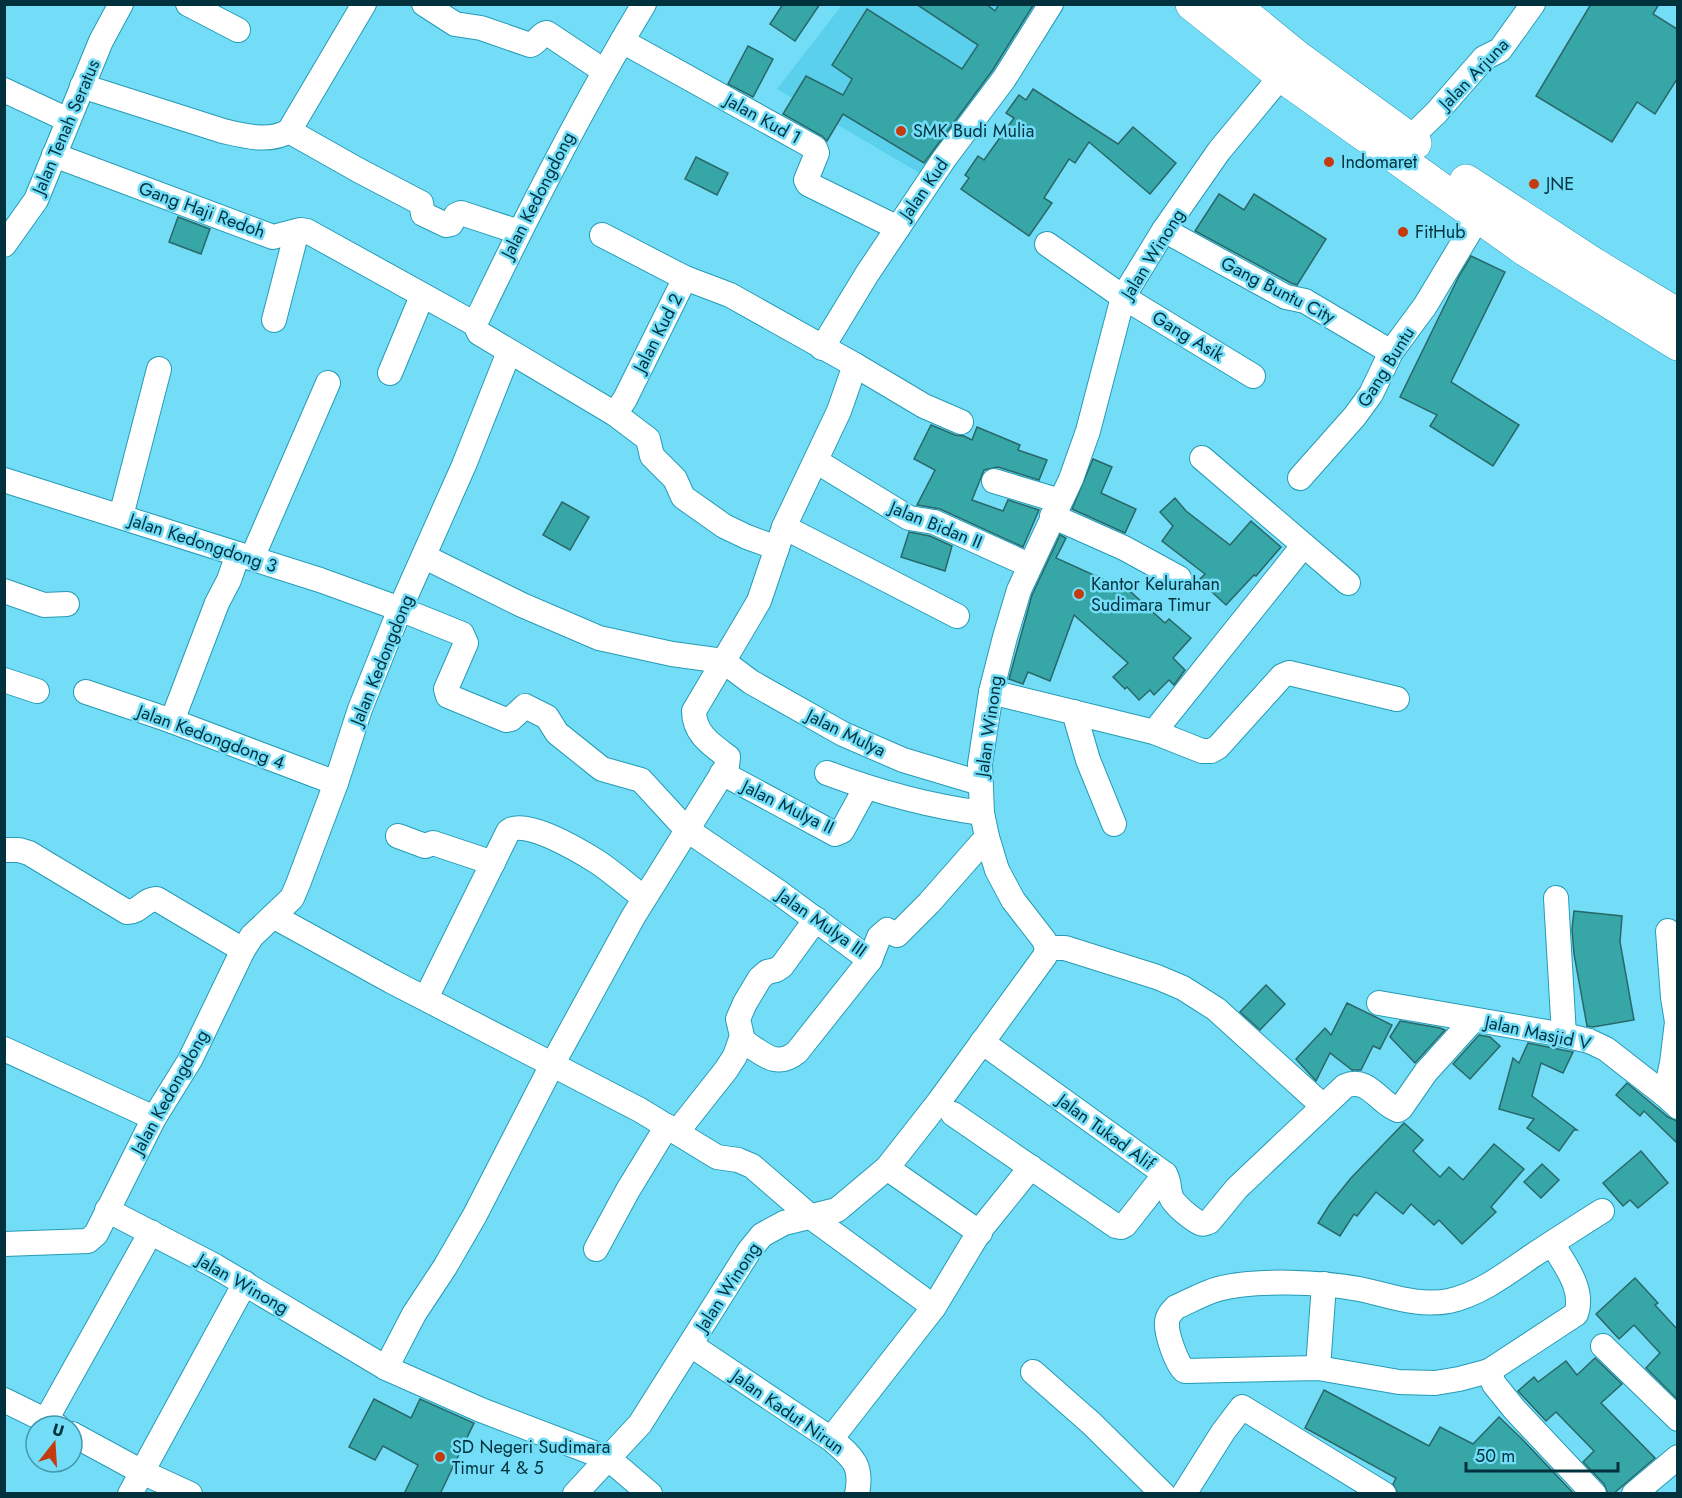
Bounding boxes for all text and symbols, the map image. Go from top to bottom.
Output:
street label: Jalan Arjuna [1432,32,1515,117]
street label: Jalan Tenah Seratus [25,55,106,200]
street label: Jalan Kud 1 [718,86,806,151]
place label: SMK Budi Mulia [913,118,1034,144]
marker: SMK Budi Mulia [894,124,908,138]
street label: Jalan Kedongdong [494,127,581,265]
place label: Indomaret [1341,149,1418,175]
street label: Jalan Kud [892,153,955,227]
marker: Indomaret [1322,155,1336,169]
place label: JNE [1544,171,1574,197]
street label: Gang Haji Redoh [135,175,269,245]
marker: JNE [1527,177,1541,191]
street label: Jalan Winong [1114,204,1191,306]
place label: FitHub [1415,219,1466,245]
marker: FitHub [1396,225,1410,239]
street label: Gang Buntu City [1216,250,1340,330]
street label: Jalan Kud 2 [626,289,689,379]
street label: Gang Asik [1147,304,1229,368]
street label: Gang Buntu [1351,322,1421,412]
street label: Jalan Bidan II [884,494,986,555]
street label: Jalan Kedongdong 3 [124,506,281,579]
place label: Kantor Kelurahan Sudimara Timur [1091,571,1220,618]
marker: Kantor Kelurahan Sudimara Timur [1072,587,1086,601]
street label: Jalan Kedongdong [343,591,420,731]
street label: Jalan Winong [969,674,1009,780]
street label: Jalan Kedongdong 4 [132,698,288,776]
street label: Jalan Mulya [800,702,890,763]
street label: Jalan Mulya II [736,773,838,841]
street label: Jalan Mulya III [770,881,872,963]
street label: Jalan Masjid V [1481,1009,1594,1057]
street label: Jalan Kedongdong [124,1025,215,1161]
street label: Jalan Tukad Alif [1050,1086,1161,1177]
street label: Jalan Winong [688,1237,767,1339]
street label: Jalan Winong [191,1246,294,1321]
street label: Jalan Kadut Nirun [725,1362,850,1461]
north arrow [24,1414,84,1474]
text: U [50,1417,67,1443]
place label: SD Negeri Sudimara Timur 4 & 5 [452,1434,610,1481]
scale bar [1466,1435,1618,1473]
text: 50 m [1475,1443,1515,1469]
marker: SD Negeri Sudimara Timur 4 & 5 [433,1450,447,1464]

